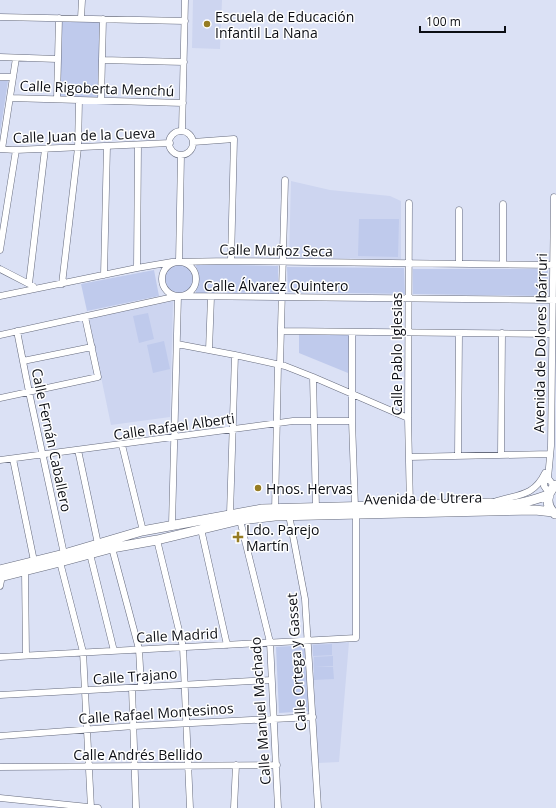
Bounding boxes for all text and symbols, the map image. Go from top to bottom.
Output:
place label: Escuela de Educación Infantil La Nana [215,7,354,42]
scale bar [420,8,505,34]
text: 100 m [426,13,461,30]
marker: Escuela de Educación Infantil La Nana [202,19,212,29]
street label: Calle Rigoberta Menchú [19,76,175,100]
street label: Calle Juan de la Cueva [12,123,156,147]
street label: Calle Muñoz Seca [219,240,333,260]
street label: Avenida de Dolores Ibárruri [529,253,551,433]
street label: Calle Álvarez Quintero [204,276,348,295]
street label: Calle Pablo Iglesias [387,292,406,416]
street label: Calle Fernán Caballero [27,366,77,514]
street label: Calle Rafael Alberti [112,408,236,444]
place label: Hnos. Hervas [266,479,353,498]
marker: Hnos. Hervas [253,483,263,493]
street label: Avenida de Utrera [364,487,482,509]
place label: Ldo. Parejo Martín [246,520,319,555]
marker: Ldo. Parejo Martín [233,532,243,542]
street label: Calle Ortega y Gasset [282,592,310,732]
street label: Calle Madrid [136,623,218,647]
street label: Calle Manuel Machado [245,636,275,786]
street label: Calle Trajano [92,664,178,688]
street label: Calle Rafael Montesinos [78,698,235,728]
street label: Calle Andrés Bellido [73,745,203,764]

